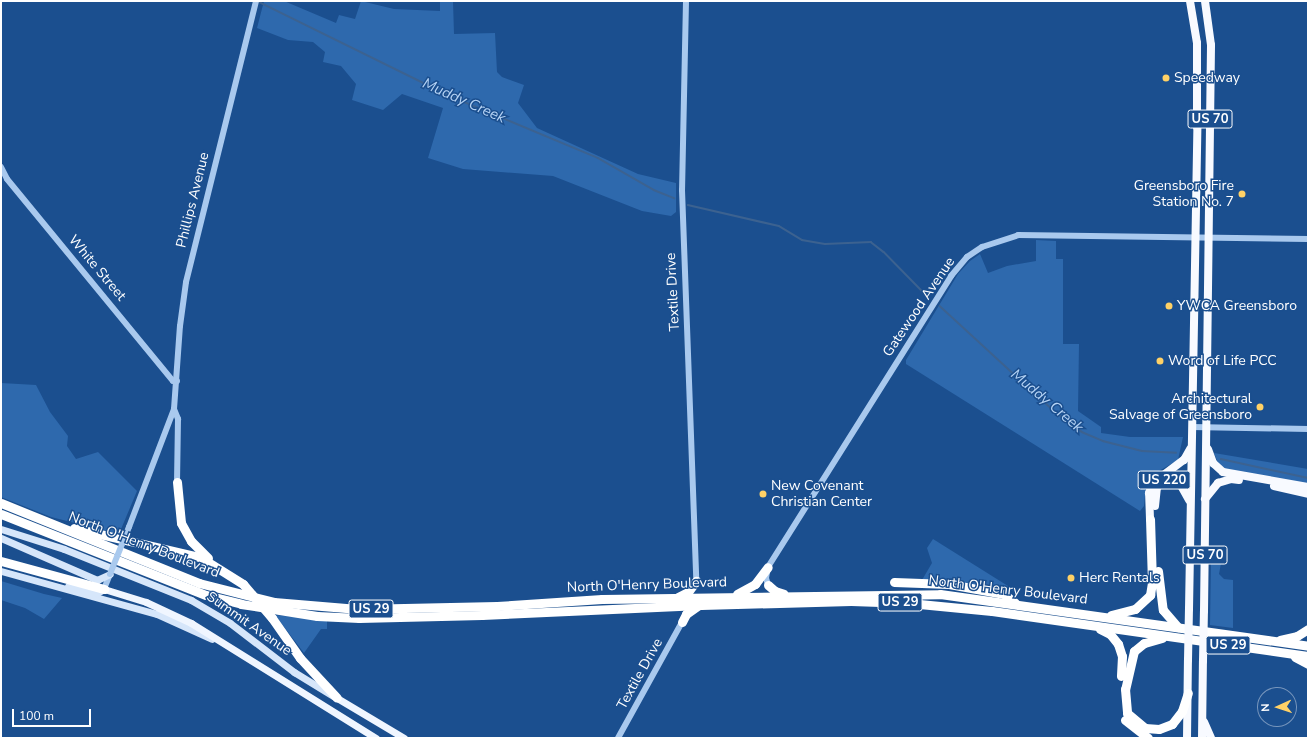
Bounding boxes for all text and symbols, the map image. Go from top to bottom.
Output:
place label: Speedway [1174,70,1240,86]
marker: Speedway [1161,73,1171,83]
water label: Muddy Creek [420,75,508,127]
road number: US 70 [1187,108,1233,130]
street label: Phillips Avenue [173,151,213,249]
place label: Greensboro Fire Station No. 7 [1134,178,1234,210]
marker: Greensboro Fire Station No. 7 [1237,189,1247,199]
street label: White Street [65,232,129,304]
street label: Textile Drive [663,252,683,332]
street label: Gatewood Avenue [879,254,959,360]
place label: YWCA Greensboro [1177,298,1297,314]
marker: YWCA Greensboro [1164,301,1174,311]
place label: Word of Life PCC [1168,353,1277,369]
marker: Word of Life PCC [1155,356,1165,366]
water label: Muddy Creek [1007,365,1087,437]
place label: Architectural Salvage of Greensboro [1109,391,1252,424]
marker: Architectural Salvage of Greensboro [1255,402,1265,412]
road number: US 220 [1137,469,1191,491]
place label: New Covenant Christian Center [771,478,872,510]
marker: New Covenant Christian Center [758,489,768,499]
street label: North O'Henry Boulevard [66,508,222,582]
road number: US 70 [1182,544,1228,566]
place label: Herc Rentals [1079,570,1160,586]
street label: North O'Henry Boulevard [927,572,1089,608]
marker: Herc Rentals [1066,573,1076,583]
street label: North O'Henry Boulevard [567,574,727,596]
street label: Summit Avenue [203,588,295,660]
road number: US 29 [877,591,923,613]
road number: US 29 [348,598,394,620]
road number: US 29 [1205,634,1251,656]
street label: Textile Drive [614,636,666,712]
north arrow [1257,687,1297,727]
scale bar [14,701,93,727]
text: N [1258,703,1273,712]
text: 100 m [19,708,54,724]

